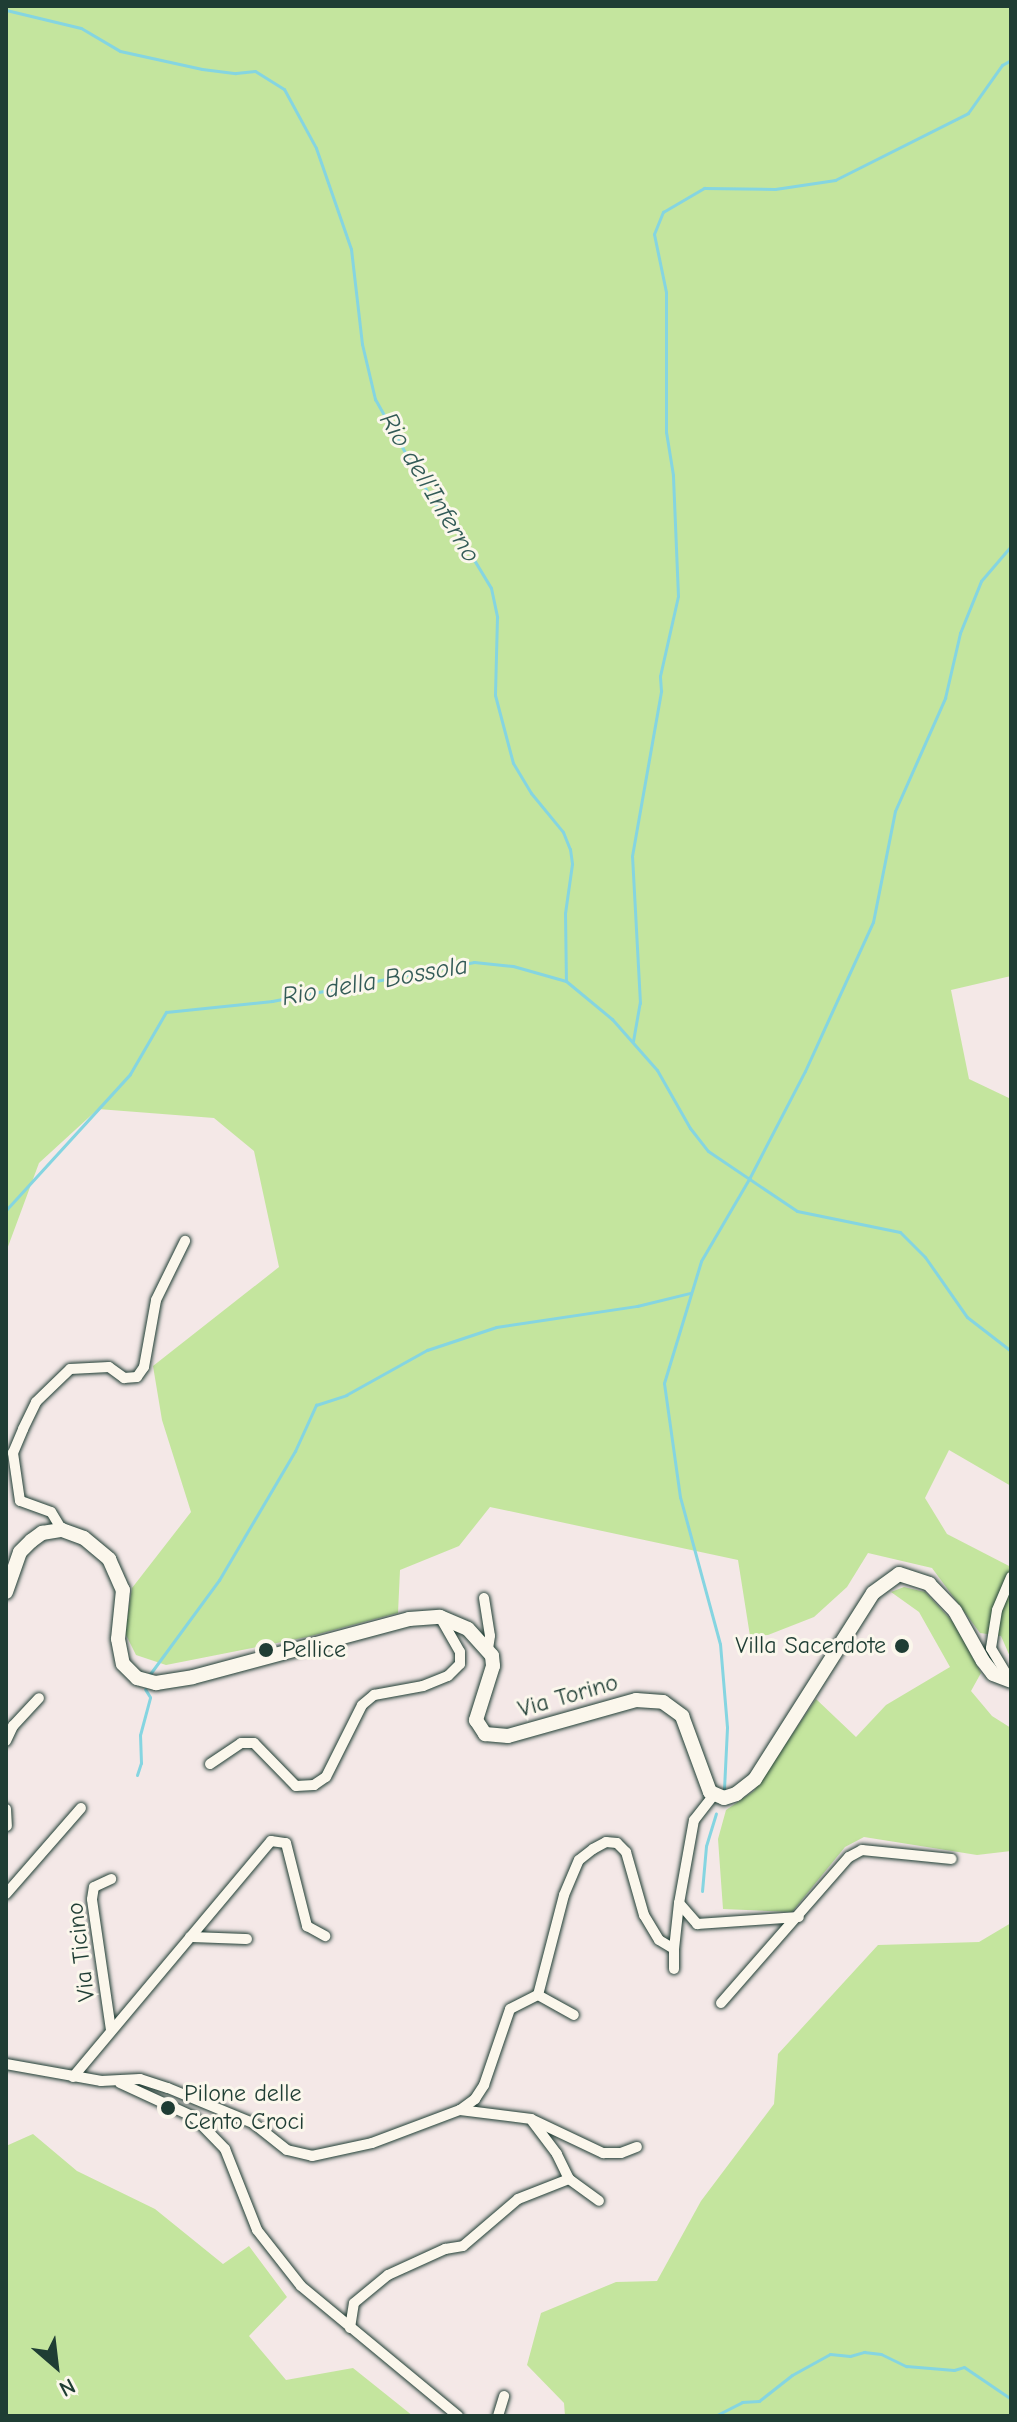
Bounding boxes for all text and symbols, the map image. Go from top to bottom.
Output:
water label: Rio dell'Inferno [372,407,486,569]
water label: Rio della Bossola [280,950,470,1014]
place label: Villa Sacerdote [735,1632,886,1660]
place label: Pellice [282,1636,346,1664]
marker: Villa Sacerdote [893,1637,911,1655]
marker: Pellice [257,1641,275,1659]
street label: Via Torino [515,1668,621,1724]
street label: Via Ticino [61,1901,101,2003]
place label: Pilone delle Cento Croci [184,2080,304,2136]
marker: Pilone delle Cento Croci [159,2099,177,2117]
north arrow [16,2326,96,2406]
text: N [55,2372,80,2402]

